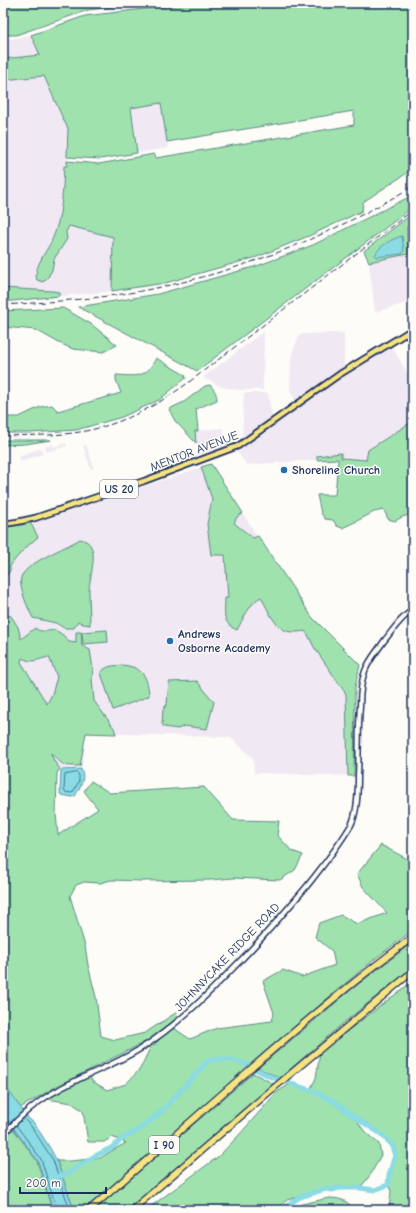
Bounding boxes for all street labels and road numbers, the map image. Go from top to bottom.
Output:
street label: MENTOR AVENUE [148,428,240,474]
road number: US 20 [100,480,138,498]
street label: JOHNNYCAKE RIDGE ROAD [172,900,282,1014]
road number: I 90 [149,1136,179,1154]

